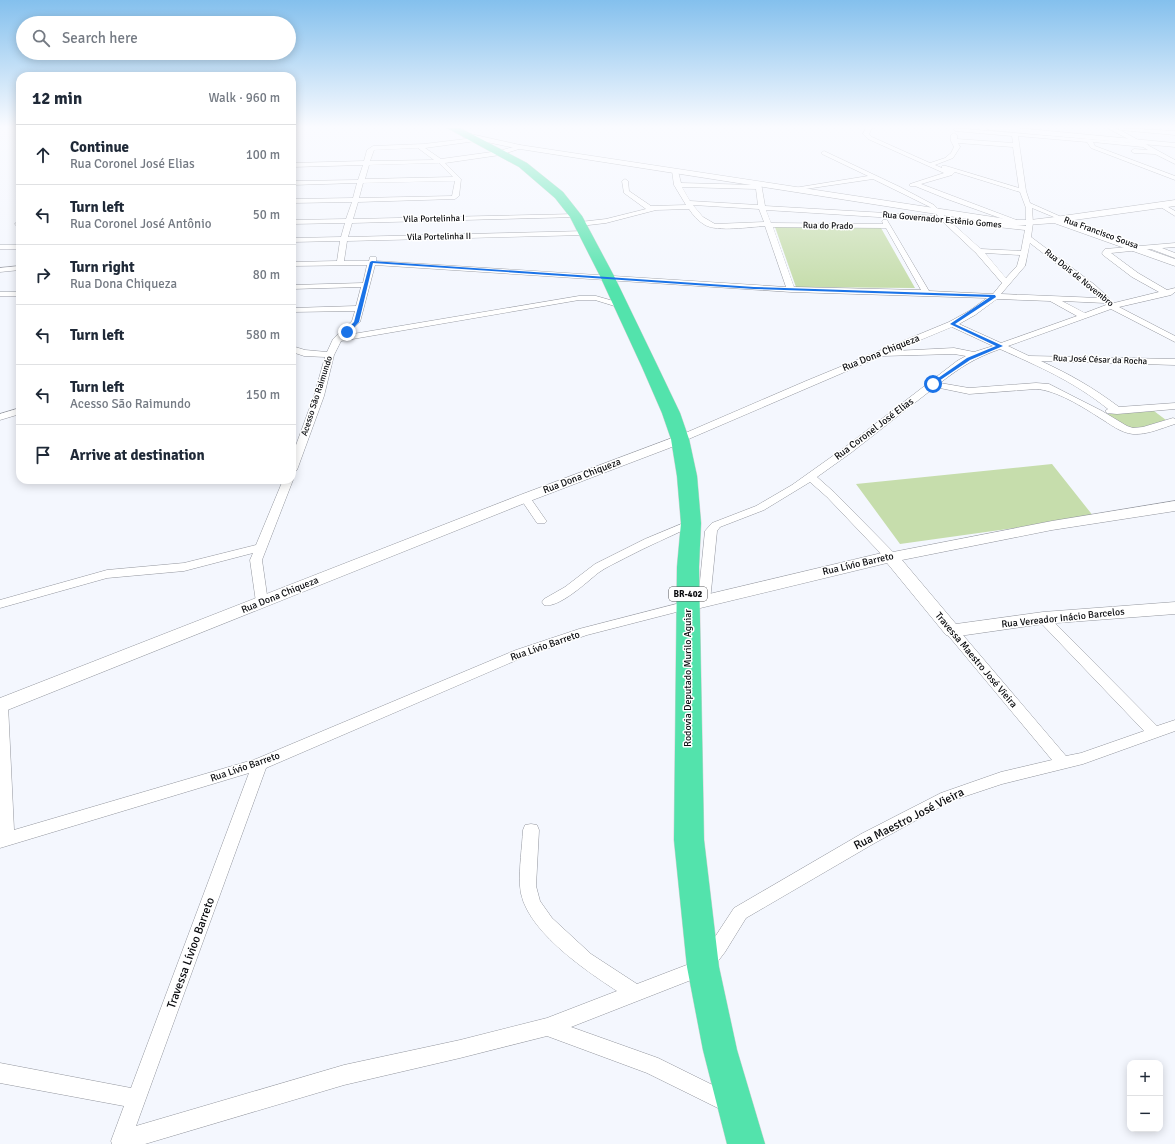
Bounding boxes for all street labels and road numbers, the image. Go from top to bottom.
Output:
street label: Rua Governador Estênio Gomes [882,209,1002,231]
street label: Vila Portelinha I [403,213,465,225]
street label: Rua Francisco Sousa [1062,214,1140,252]
street label: Rua do Prado [803,220,854,232]
street label: Vila Portelinha II [407,231,471,243]
street label: Rua Dois de Novembro [1042,247,1116,309]
street label: Rua Dona Chiqueza [841,332,921,374]
street label: Rua José César da Rocha [1053,353,1148,367]
street label: Acesso São Raimundo [299,354,335,437]
street label: Rua Coronel José Elias [832,395,916,463]
street label: Rua Dona Chiqueza [541,456,623,496]
street label: Rua Lívio Barreto [821,550,895,578]
street label: Rua Dona Chiqueza [240,574,320,616]
road number: BR-402 [669,587,707,601]
street label: Rua Vereador Inácio Barcelos [1001,606,1126,630]
street label: Rodovia Deputado Murilo Aguiar [682,609,694,747]
street label: Travessa Maestro José Vieira [932,610,1020,710]
street label: Rua Lívio Barreto [509,629,581,663]
street label: Rua Lívio Barreto [209,750,281,784]
street label: Rua Maestro José Vieira [851,785,967,853]
street label: Travessa Lívioo Barreto [164,895,218,1011]

